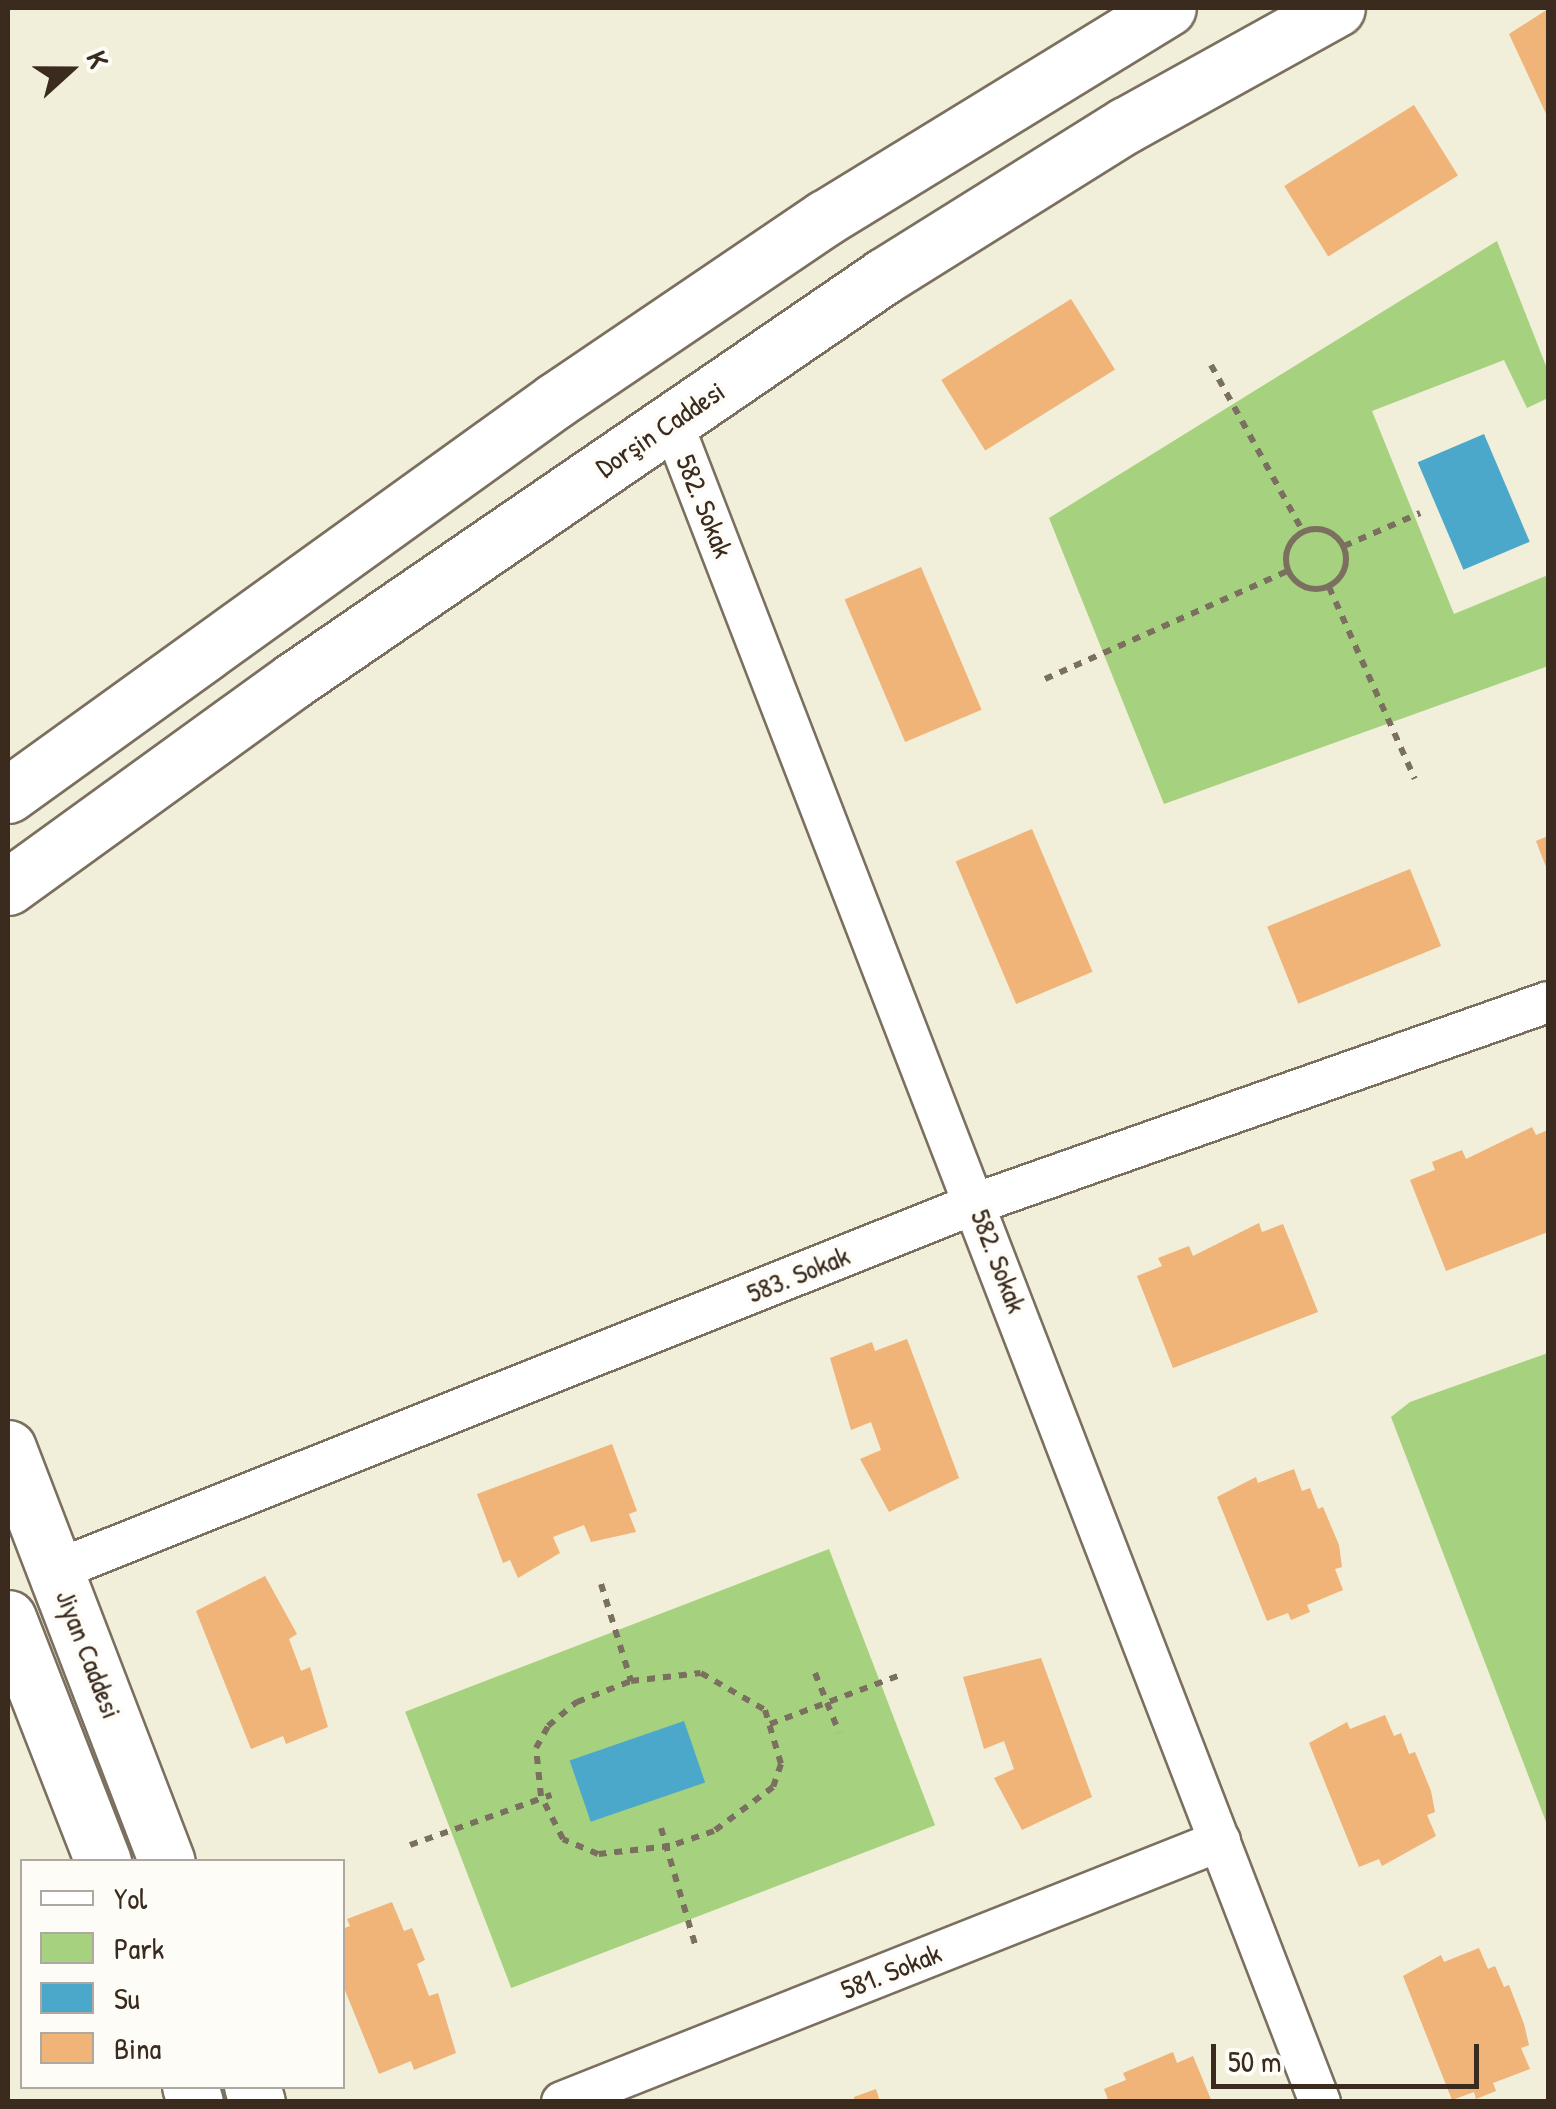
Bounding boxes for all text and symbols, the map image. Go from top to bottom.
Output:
north arrow [20,20,120,120]
text: K [78,46,118,73]
street label: Dorşin Caddesi [589,374,731,484]
street label: 582. Sokak [669,450,741,562]
street label: 582. Sokak [964,1205,1034,1317]
street label: 583. Sokak [742,1238,854,1310]
street label: Jiyan Caddesi [49,1585,129,1723]
legend [20,1859,345,2089]
text: Yol [114,1878,147,1918]
text: Park [114,1928,164,1968]
street label: 581. Sokak [836,1936,946,2006]
text: Su [114,1978,140,2018]
scale bar [1216,2024,1484,2086]
text: Bina [114,2028,161,2068]
text: 50 m [1228,2041,1281,2081]

